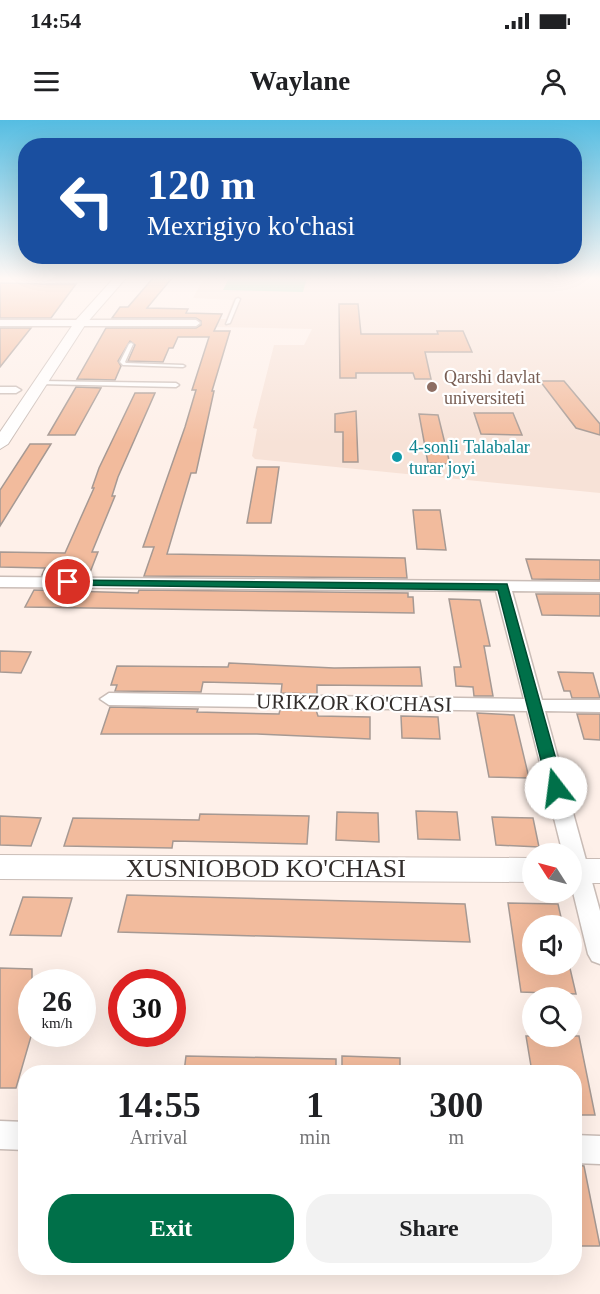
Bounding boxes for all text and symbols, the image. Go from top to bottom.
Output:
text: 14:54 [30,8,81,33]
icon: menu [30,65,63,98]
icon: person [537,65,570,98]
text: Waylane [250,66,350,96]
icon: left [48,162,126,240]
text: 120 m [147,162,256,208]
text: Mexrigiyo ko'chasi [147,211,355,241]
place label: Qarshi davlat universiteti [444,367,540,408]
marker: Qarshi davlat universiteti [425,380,439,394]
place label: 4-sonli Talabalar turar joyi [409,437,530,478]
marker: 4-sonli Talabalar turar joyi [390,450,404,464]
pin [42,556,93,607]
icon: arrive [51,565,84,598]
street label: URIKZOR KO'CHASI [256,689,452,717]
position arrow [524,756,588,820]
north arrow [522,843,582,903]
map controls [522,843,582,1047]
street label: XUSNIOBOD KO'CHASI [126,854,406,883]
button: sound [522,915,582,975]
speed limit sign: 30 [108,969,186,1047]
text: 26 [42,984,72,1017]
button: search [522,987,582,1047]
text: km/h [42,1015,72,1031]
text: 14:55 [117,1085,201,1125]
text: 1 [306,1085,324,1125]
text: 300 [429,1085,483,1125]
text: Arrival [130,1126,188,1148]
text: min [299,1126,331,1148]
text: m [449,1126,464,1148]
button: Exit [48,1194,294,1263]
button: Share [306,1194,552,1263]

